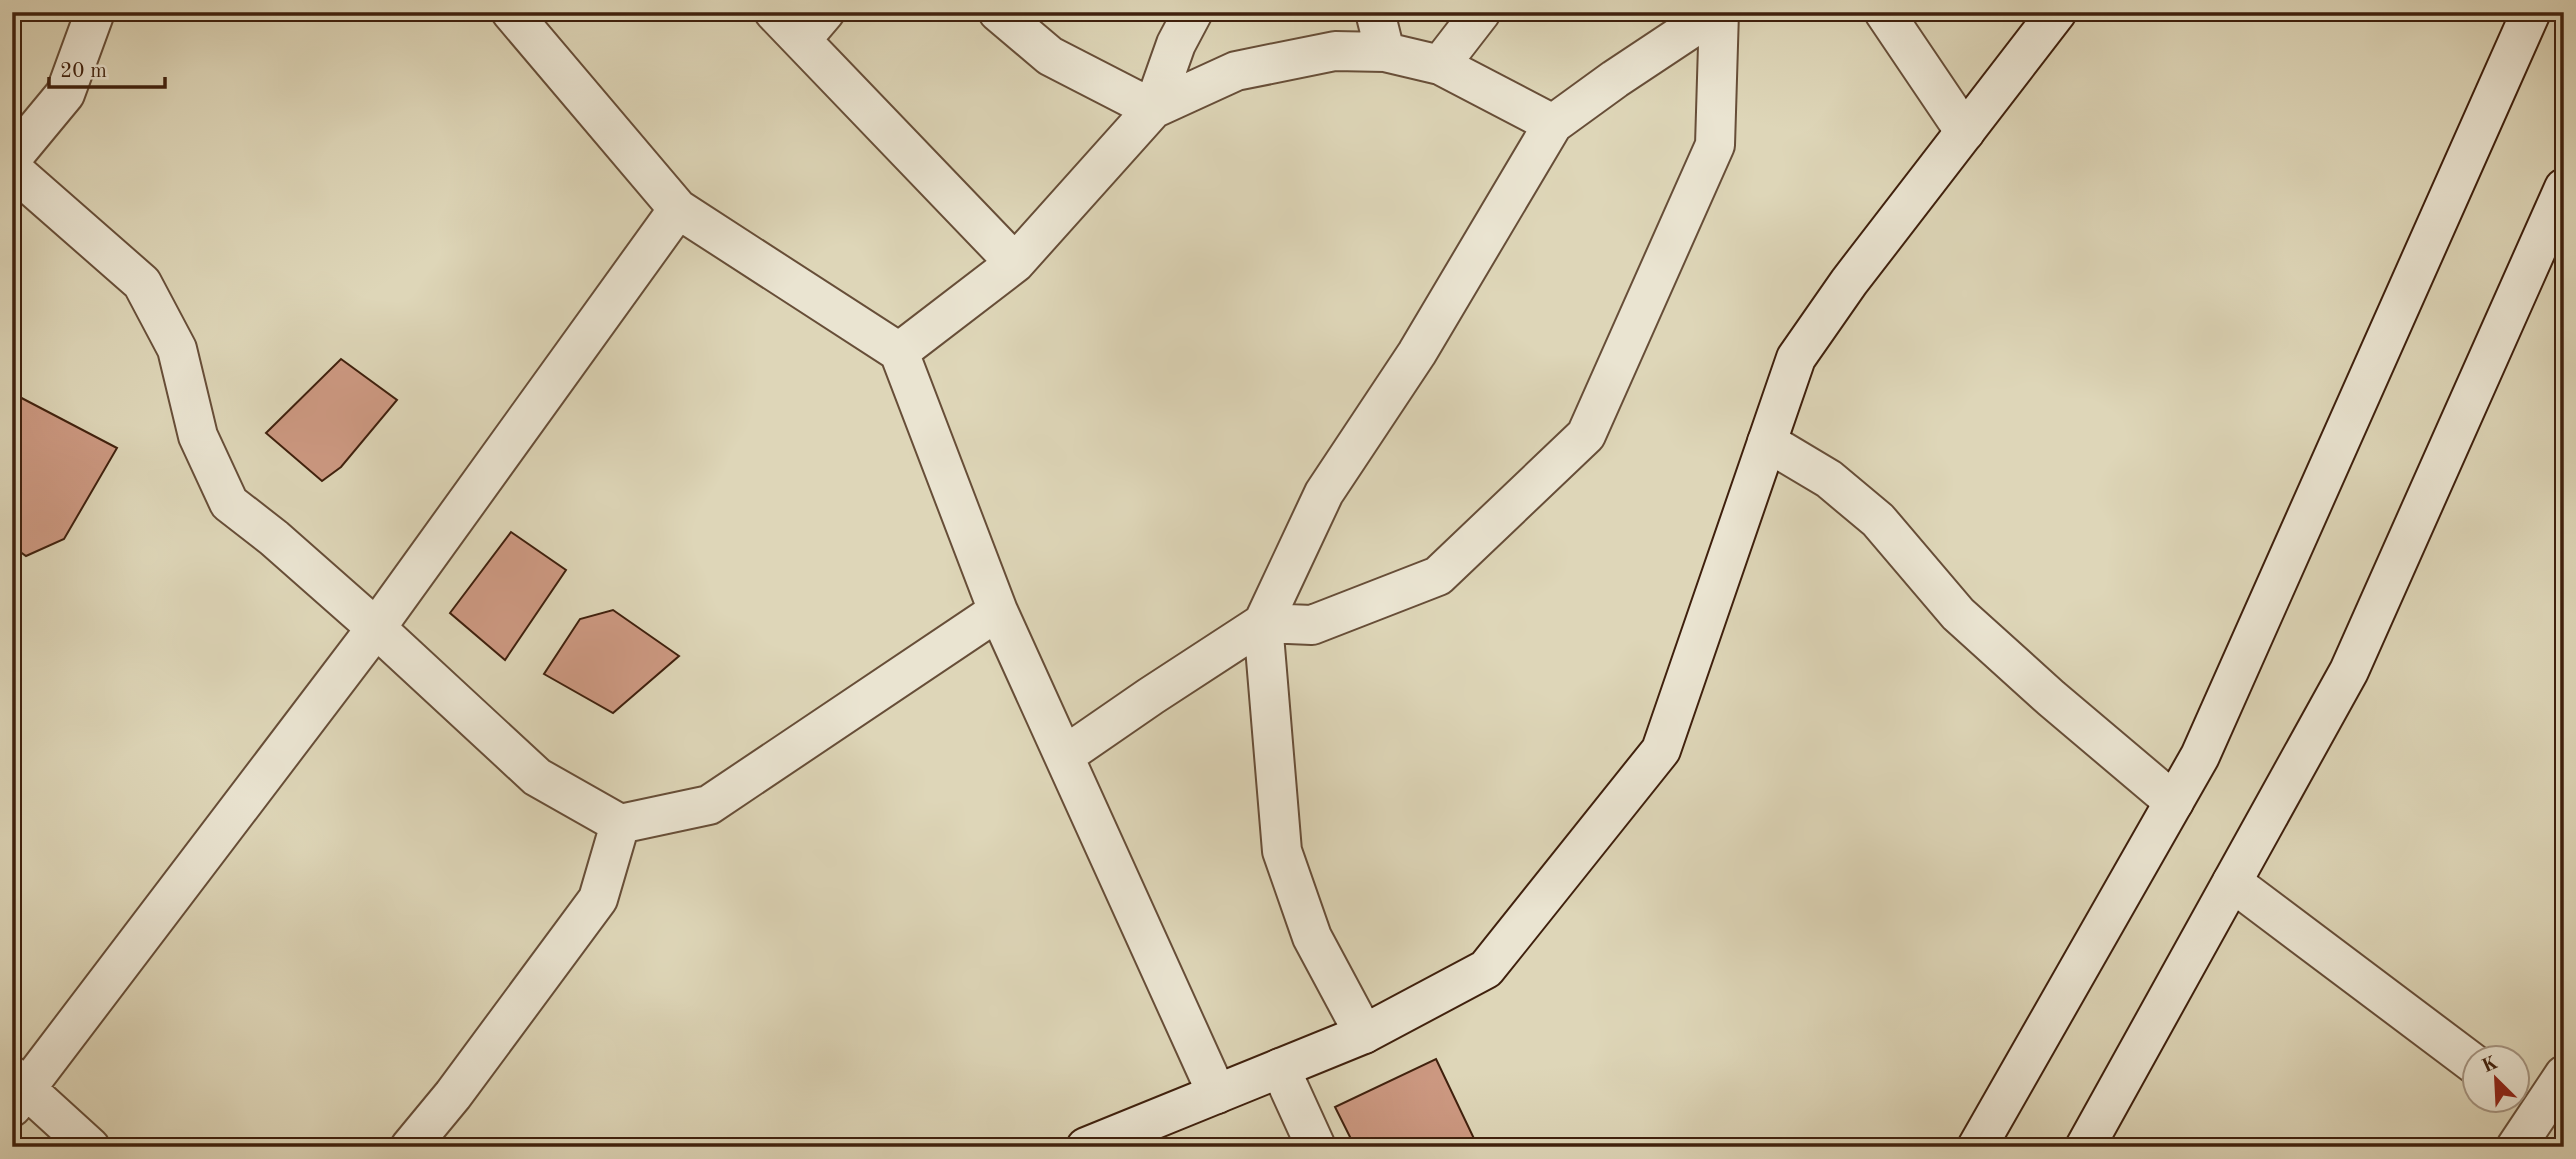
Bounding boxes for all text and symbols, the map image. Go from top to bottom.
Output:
scale bar [49,46,164,90]
text: 20 m [60,61,107,82]
north arrow [2460,1044,2530,1114]
text: K [2480,1054,2501,1077]

